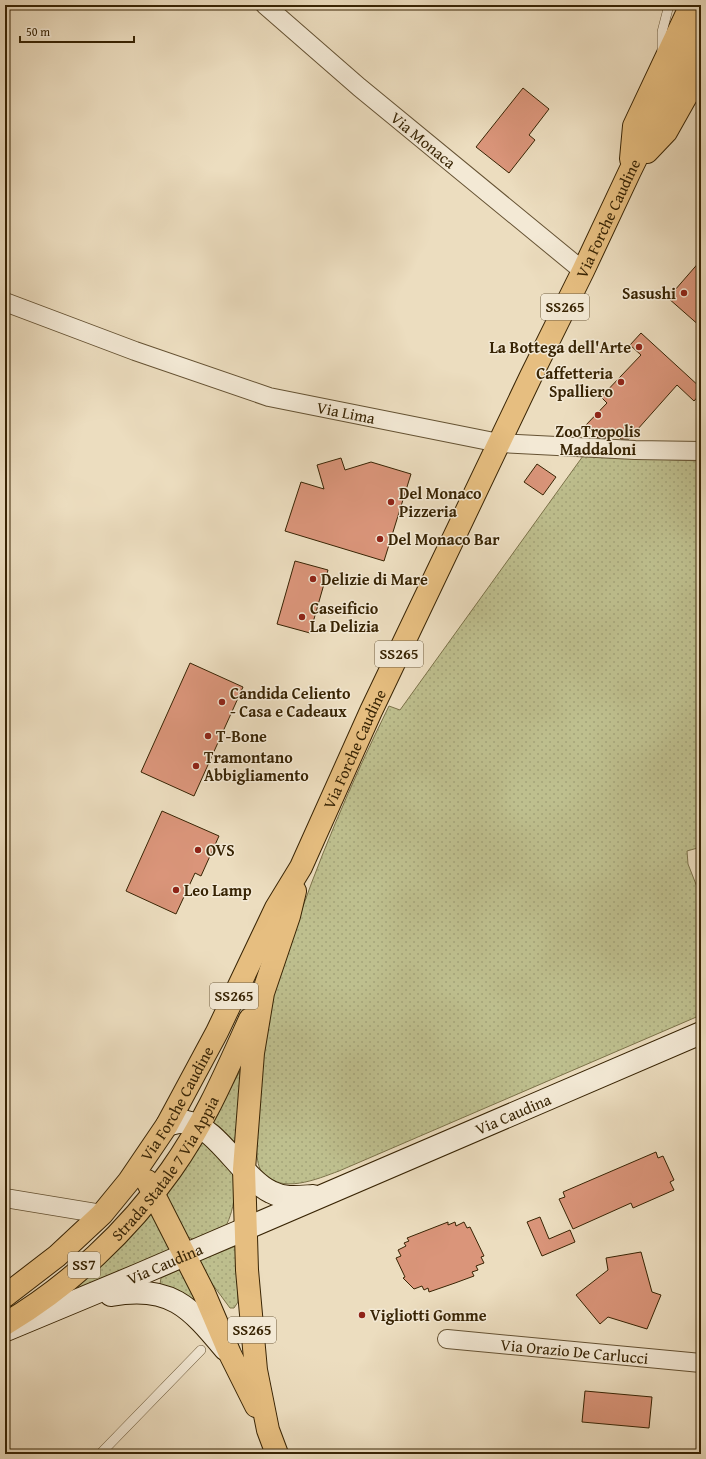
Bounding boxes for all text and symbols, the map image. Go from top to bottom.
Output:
scale bar [20,18,134,44]
text: 50 m [26,23,50,40]
street label: Via Monaca [385,106,462,174]
street label: Via Forche Caudine [569,155,646,282]
place label: Sasushi [622,281,676,305]
marker: Sasushi [679,288,689,298]
road number: SS265 [541,294,589,320]
place label: La Bottega dell'Arte [490,335,631,359]
marker: La Bottega dell'Arte [634,342,644,352]
place label: Caffetteria Spalliero [536,361,614,403]
marker: Caffetteria Spalliero [616,377,626,387]
street label: Via Lima [315,395,378,430]
marker: ZooTropolis Maddaloni [593,410,603,420]
place label: ZooTropolis Maddaloni [555,419,641,461]
place label: Del Monaco Pizzeria [399,481,482,523]
marker: Del Monaco Pizzeria [386,497,396,507]
place label: Del Monaco Bar [388,527,500,551]
marker: Del Monaco Bar [375,534,385,544]
place label: Delizie di Mare [321,567,428,591]
marker: Delizie di Mare [308,574,318,584]
place label: Caseificio La Delizia [310,596,380,638]
marker: Caseificio La Delizia [297,612,307,622]
road number: SS265 [375,641,423,667]
place label: Candida Celiento - Casa e Cadeaux [230,681,351,723]
street label: Via Forche Caudine [317,685,392,813]
marker: Candida Celiento - Casa e Cadeaux [217,697,227,707]
place label: T-Bone [216,724,267,748]
marker: T-Bone [203,731,213,741]
place label: Tramontano Abbigliamento [204,745,309,787]
marker: Tramontano Abbigliamento [191,761,201,771]
place label: OVS [206,838,235,862]
marker: OVS [193,845,203,855]
place label: Leo Lamp [184,878,252,902]
marker: Leo Lamp [171,885,181,895]
road number: SS265 [210,983,258,1009]
street label: Via Forche Caudine [134,1042,219,1166]
street label: Via Caudina [471,1087,555,1141]
street label: Strada Statale 7 Via Appia [106,1091,225,1246]
street label: Via Caudina [123,1236,207,1290]
road number: SS7 [68,1252,100,1278]
place label: Vigliotti Gomme [370,1303,487,1327]
marker: Vigliotti Gomme [357,1310,367,1320]
road number: SS265 [228,1317,276,1343]
street label: Via Orazio De Carlucci [499,1332,650,1370]

